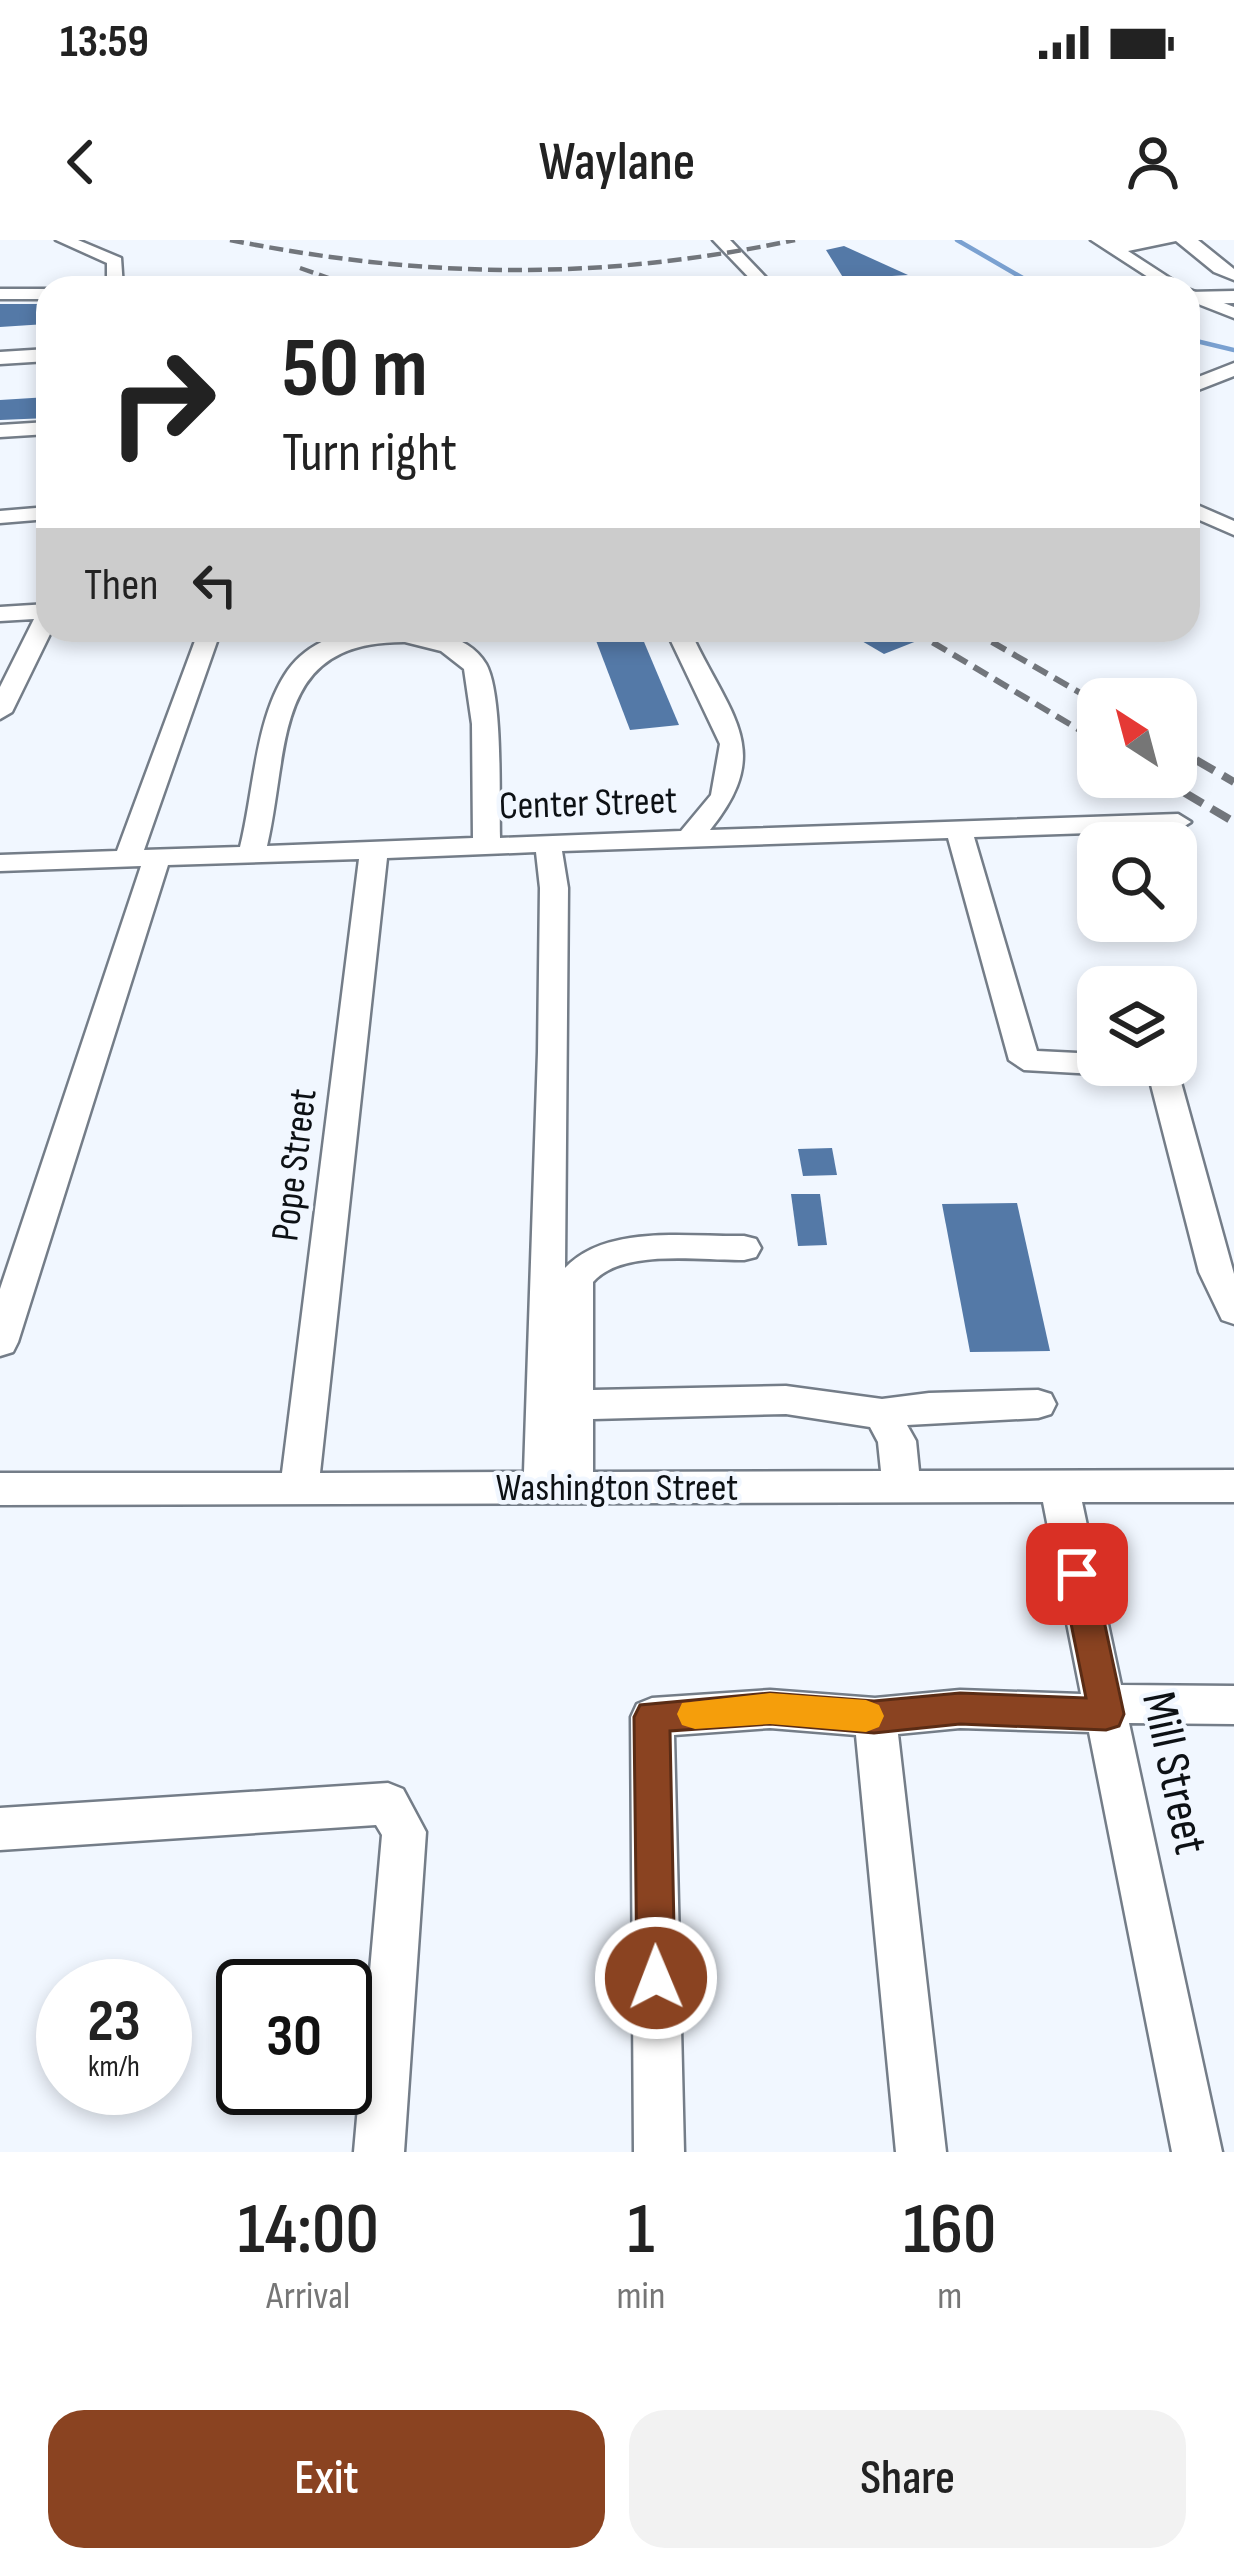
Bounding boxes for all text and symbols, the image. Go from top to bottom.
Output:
text: 13:59 [60,15,149,70]
icon: back [48,129,114,195]
icon: person [1120,129,1186,195]
text: Waylane [539,130,695,195]
text: 50 m [282,319,428,420]
icon: right [84,324,240,480]
text: Turn right [282,421,457,486]
icon: left [182,552,248,618]
text: Then [84,558,158,613]
north arrow [1077,678,1197,798]
map controls [1077,678,1197,1086]
street label: Center Street [498,777,678,831]
button: search [1077,822,1197,942]
button: layers [1077,966,1197,1086]
street label: Pope Street [262,1086,328,1244]
street label: Washington Street [496,1465,738,1512]
pin [1026,1523,1128,1625]
icon: arrive [1044,1541,1110,1607]
street label: Mill Street [1129,1687,1219,1859]
position arrow [593,1915,719,2041]
speed limit sign: 30 [216,1959,372,2115]
text: 23 [87,1986,141,2058]
text: km/h [88,2049,140,2085]
text: 14:00 [238,2187,379,2274]
text: 1 [627,2187,654,2274]
text: 160 [903,2187,996,2274]
text: Arrival [266,2273,350,2320]
text: min [616,2273,665,2320]
text: m [937,2273,962,2320]
button: Exit [48,2410,605,2548]
button: Share [629,2410,1186,2548]

